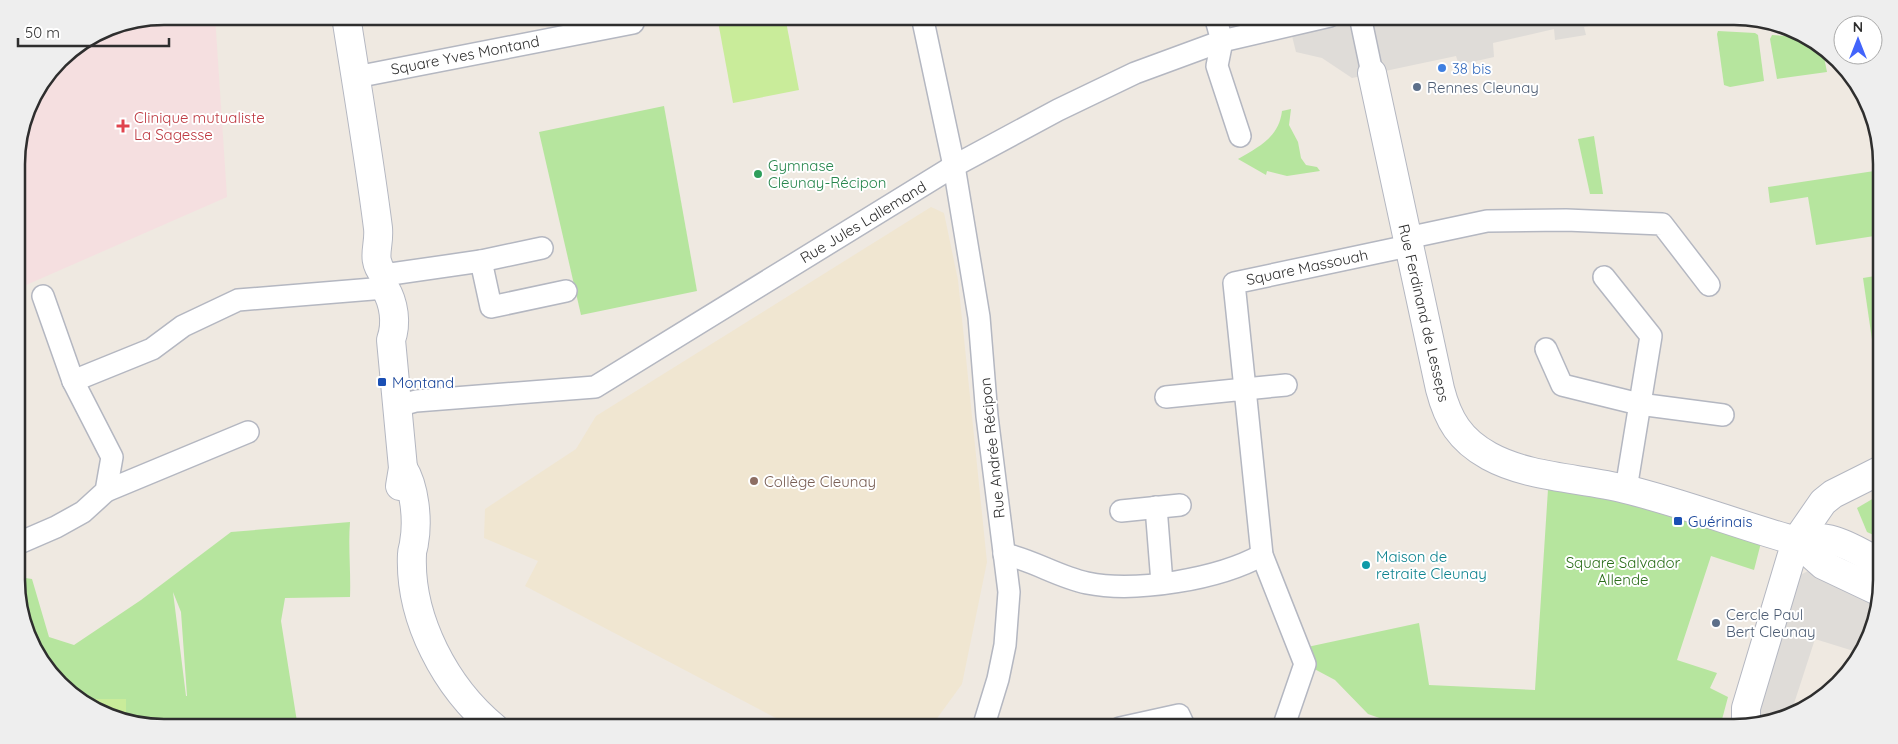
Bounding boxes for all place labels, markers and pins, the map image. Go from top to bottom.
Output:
place label: 38 bis [1452,59,1491,78]
marker: 38 bis [1436,62,1448,74]
place label: Rennes Cleunay [1427,78,1539,97]
marker: Rennes Cleunay [1411,81,1423,93]
place label: Clinique mutualiste La Sagesse [134,108,265,144]
marker: Clinique mutualiste La Sagesse [116,119,130,133]
place label: Gymnase Cleunay-Récipon [768,156,887,192]
marker: Gymnase Cleunay-Récipon [752,168,764,180]
place label: Montand [392,373,454,392]
marker: Montand [376,376,388,388]
place label: Collège Cleunay [764,472,876,491]
marker: Collège Cleunay [748,475,760,487]
place label: Guérinais [1688,512,1752,531]
marker: Guérinais [1672,515,1684,527]
place label: Maison de retraite Cleunay [1376,547,1487,583]
marker: Maison de retraite Cleunay [1360,559,1372,571]
place label: Cercle Paul Bert Cleunay [1726,605,1816,641]
marker: Cercle Paul Bert Cleunay [1710,617,1722,629]

